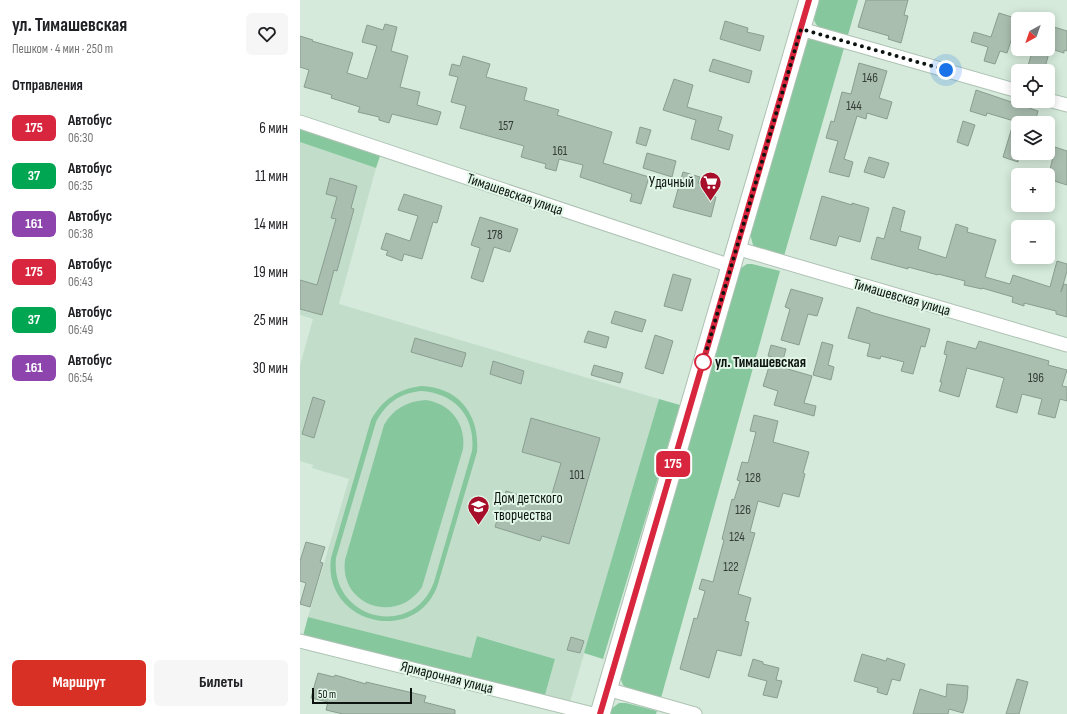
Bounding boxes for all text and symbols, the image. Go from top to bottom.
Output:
north arrow [1011,12,1055,56]
map controls [1011,12,1055,264]
button: heart [246,13,288,55]
text: ул. Тимашевская [12,14,127,37]
text: Пешком · 4 мин · 250 m [12,41,113,57]
your location [936,60,956,80]
button: locate [1011,64,1055,108]
house number: 146 [862,70,878,86]
text: Отправления [12,76,83,95]
house number: 144 [846,98,862,114]
text: Автобус [68,111,112,130]
button: layers [1011,116,1055,160]
house number: 157 [499,118,514,134]
text: 175 [25,119,43,136]
text: 6 мин [259,119,288,138]
text: 06:30 [68,130,93,146]
house number: 161 [553,143,568,159]
text: Автобус [68,159,112,178]
text: 37 [28,167,40,184]
text: 11 мин [255,167,288,186]
button: + [1011,168,1055,212]
street label: Тимашевская улица [464,169,566,220]
supermarket icon: Удачный [697,169,723,202]
place label: Удачный [649,173,694,192]
text: 06:35 [68,178,93,194]
text: Автобус [68,207,112,226]
text: 161 [25,215,43,232]
text: 14 мин [254,215,288,234]
button: − [1011,220,1055,264]
text: 06:38 [68,226,93,242]
house number: 178 [487,227,503,243]
text: Автобус [68,255,112,274]
text: 175 [25,263,43,280]
text: 19 мин [254,263,288,282]
text: 06:43 [68,274,93,290]
street label: Тимашевская улица [851,275,953,321]
text: Автобус [68,303,112,322]
text: 37 [28,311,40,328]
text: 25 мин [254,311,288,330]
text: 06:49 [68,322,93,338]
text: Автобус [68,351,112,370]
marker: ул. Тимашевская [694,353,712,371]
place label: ул. Тимашевская [715,353,806,372]
text: 161 [25,359,43,376]
text: 30 мин [253,359,288,378]
text: 06:54 [68,370,93,386]
house number: 196 [1028,370,1044,386]
line badge: 175 [650,451,696,477]
text: 175 [664,455,682,472]
house number: 101 [570,467,585,483]
house number: 128 [745,470,761,486]
place label: Дом детского творчества [494,489,563,525]
school or university icon: Дом детского творчества [465,494,491,527]
house number: 126 [735,502,751,518]
house number: 124 [729,529,745,545]
house number: 122 [723,559,739,575]
street label: Ярмарочная улица [399,657,495,698]
button: Маршрут [12,660,146,706]
button: Билеты [154,660,288,706]
scale bar [312,686,412,705]
text: 50 m [318,688,336,701]

